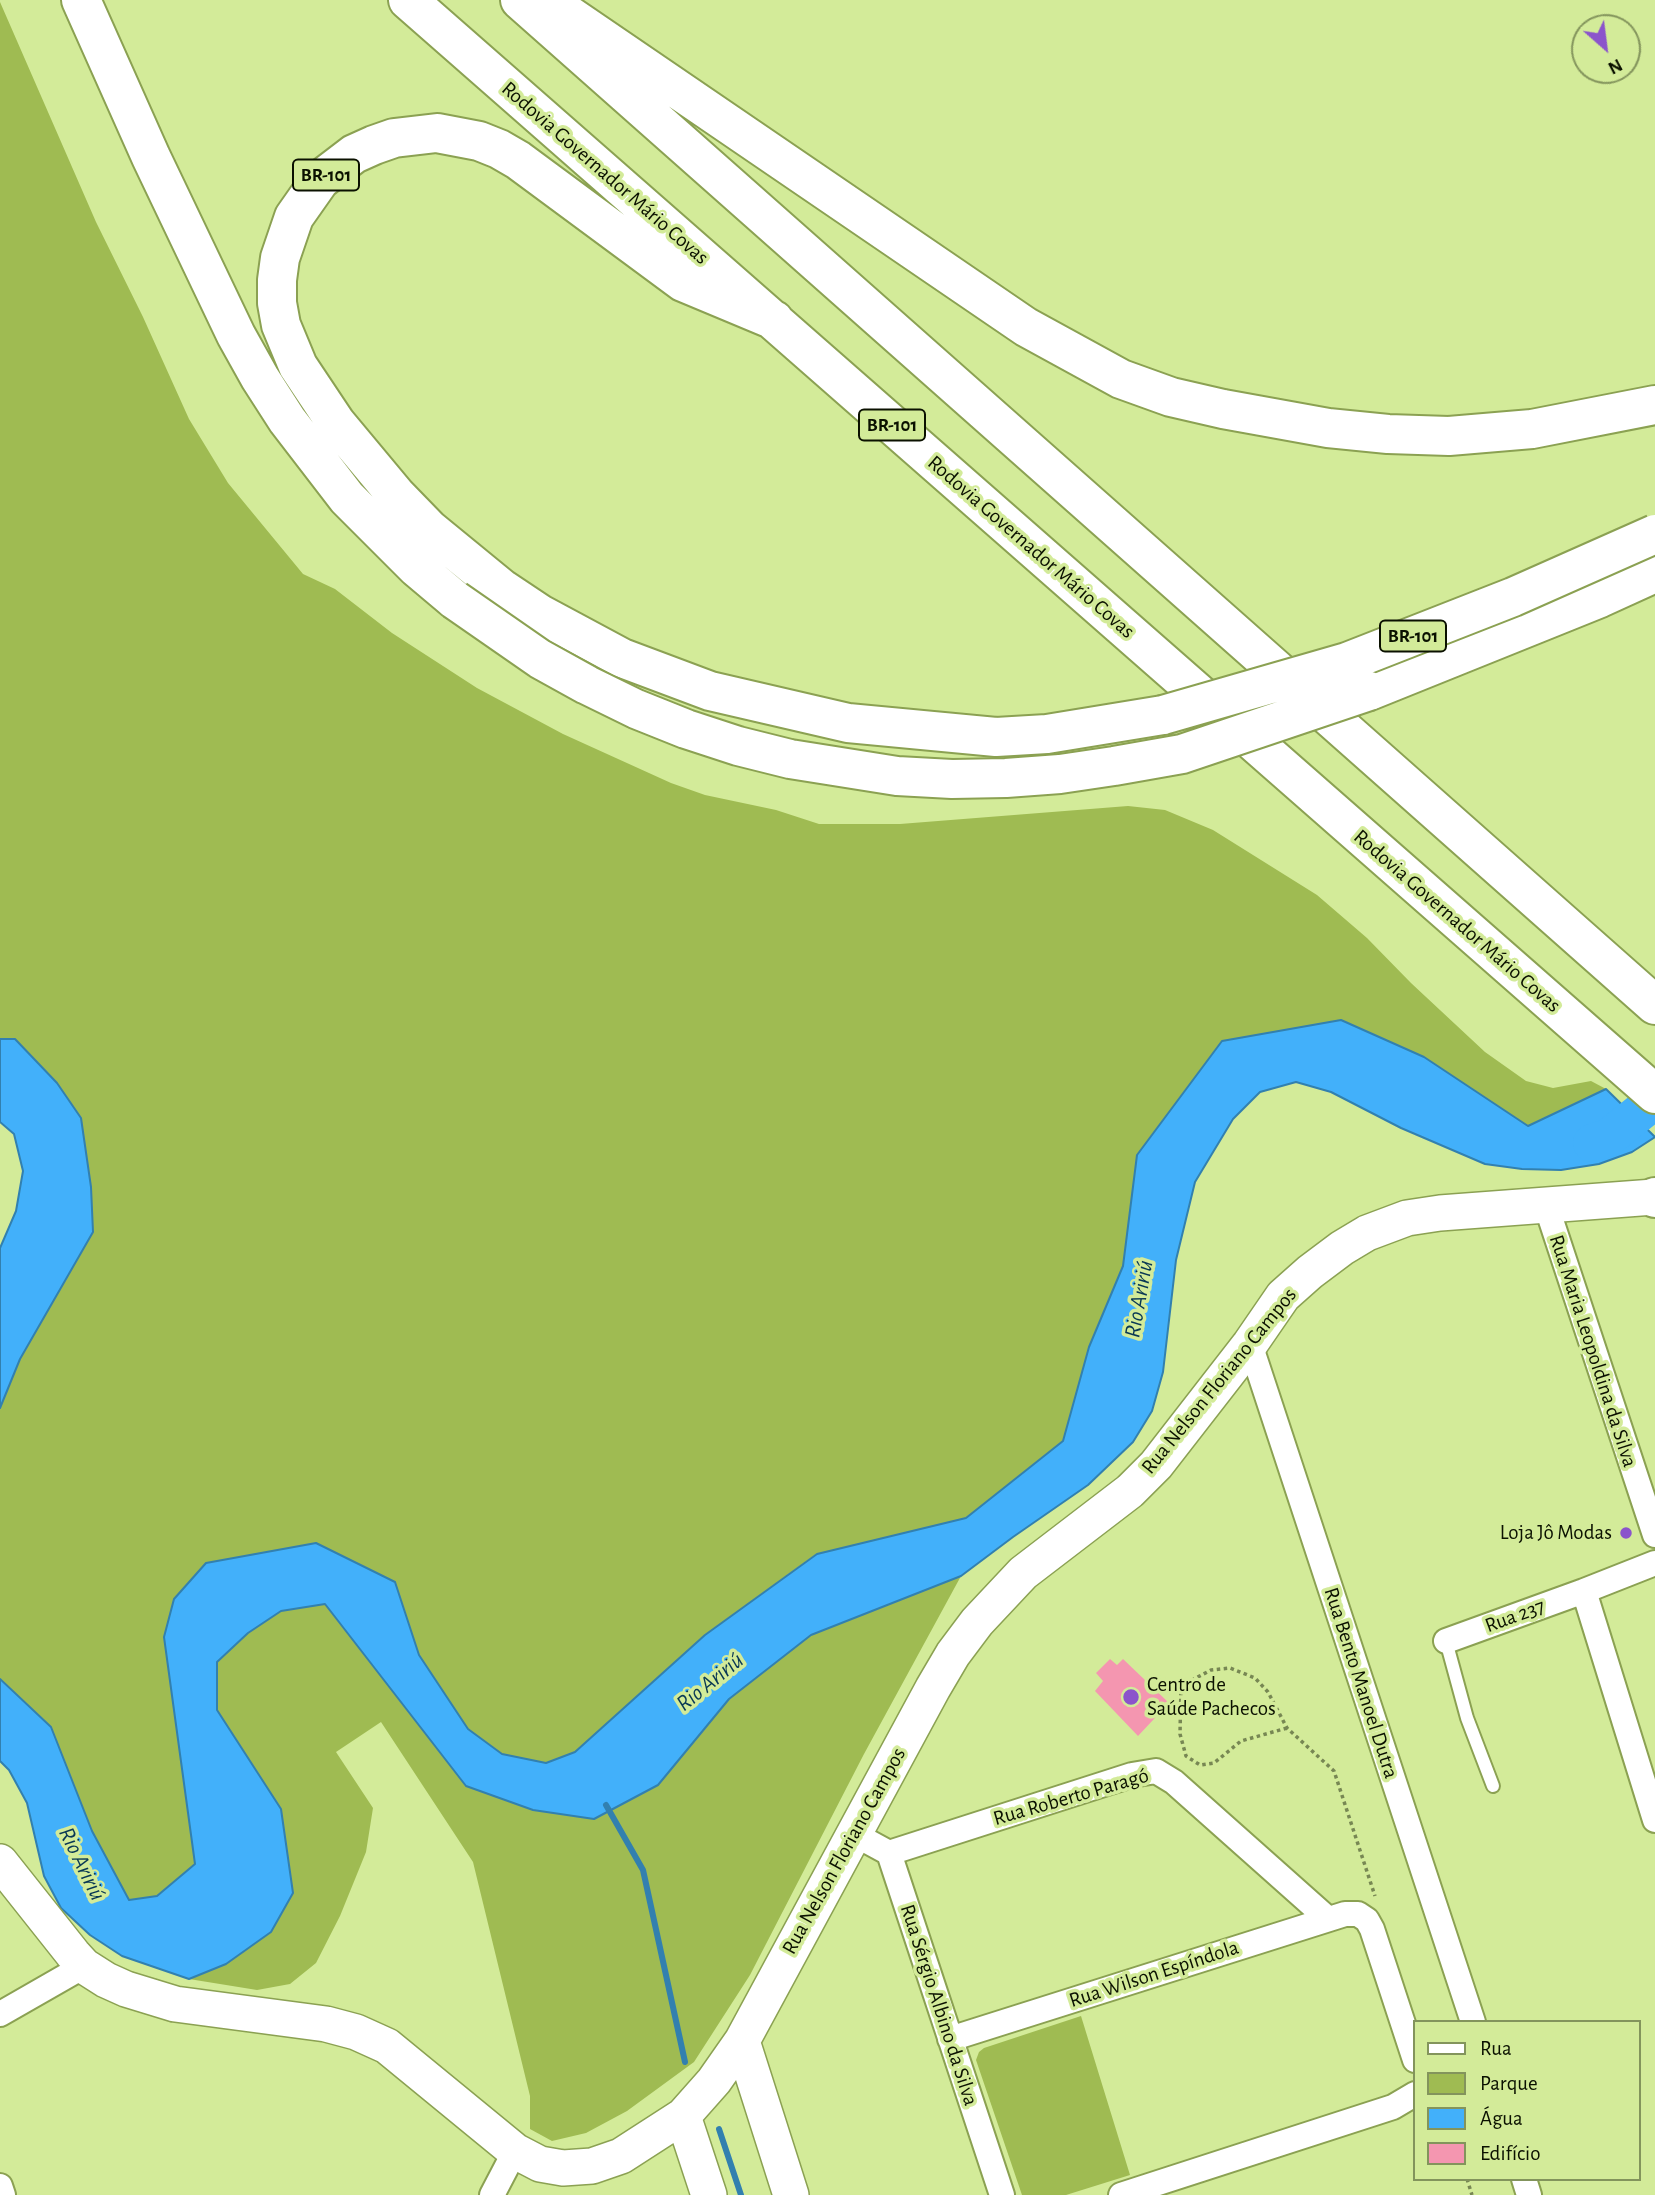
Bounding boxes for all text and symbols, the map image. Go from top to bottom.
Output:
north arrow [1571,14,1641,84]
text: N [1605,55,1625,78]
street label: Rodovia Governador Mário Covas [496,76,714,270]
road number: BR-101 [293,160,359,190]
road number: BR-101 [859,410,925,440]
street label: Rodovia Governador Mário Covas [922,450,1140,644]
road number: BR-101 [1380,621,1446,652]
street label: Rodovia Governador Mário Covas [1348,824,1566,1018]
street label: Rua Maria Leopoldina da Silva [1543,1232,1643,1470]
water label: Rio Aririú [1119,1258,1159,1340]
street label: Rua Nelson Floriano Campos [1136,1283,1302,1479]
place label: Loja Jô Modas [1500,1520,1612,1546]
marker: Loja Jô Modas [1618,1525,1634,1541]
street label: Rua Bento Manoel Dutra [1318,1584,1404,1782]
street label: Rua 237 [1482,1594,1548,1638]
water label: Rio Aririú [671,1647,749,1717]
place label: Centro de Saúde Pachecos [1147,1672,1276,1722]
marker: Centro de Saúde Pachecos [1121,1687,1141,1707]
street label: Rua Nelson Floriano Campos [777,1743,911,1959]
street label: Rua Roberto Paragó [990,1763,1152,1831]
water label: Rio Aririú [52,1823,112,1905]
street label: Rua Sérgio Albino da Silva [895,1901,983,2109]
street label: Rua Wilson Espíndola [1066,1935,1242,2013]
legend [1414,2020,1641,2181]
text: Rua [1480,2038,1512,2059]
text: Parque [1480,2073,1538,2094]
text: Água [1480,2108,1523,2129]
text: Edifício [1480,2143,1540,2164]

